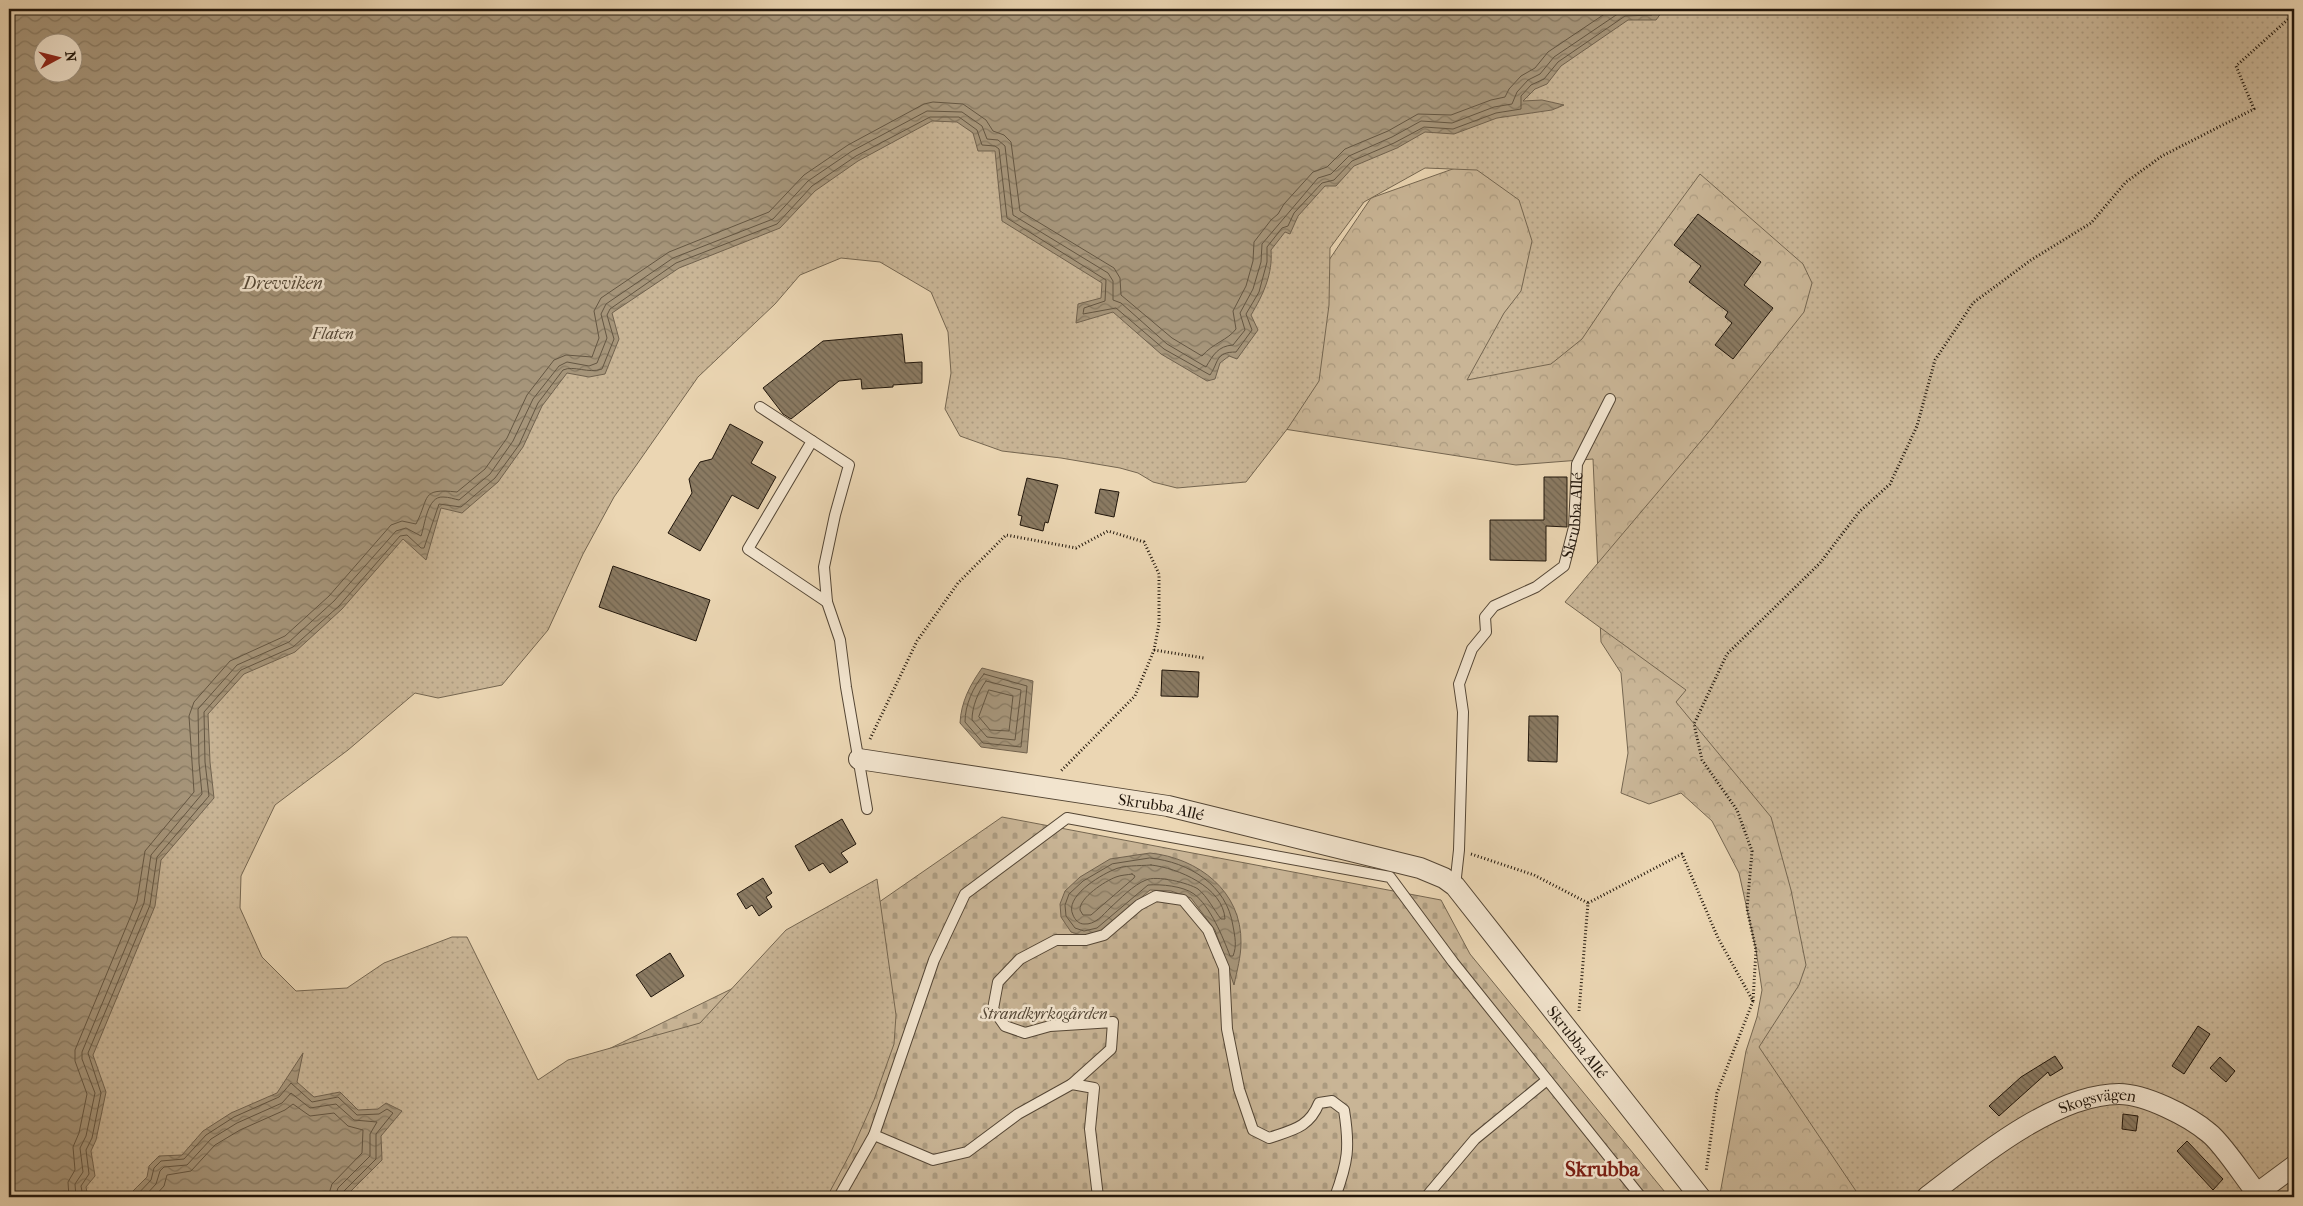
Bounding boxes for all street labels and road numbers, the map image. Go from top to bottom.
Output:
street label: Skrubba Allé [1557,472,1586,560]
street label: Skrubba Allé [1117,789,1206,824]
street label: Skrubba Allé [1543,1002,1612,1082]
street label: Skogsvägen [2055,1084,2139,1118]

